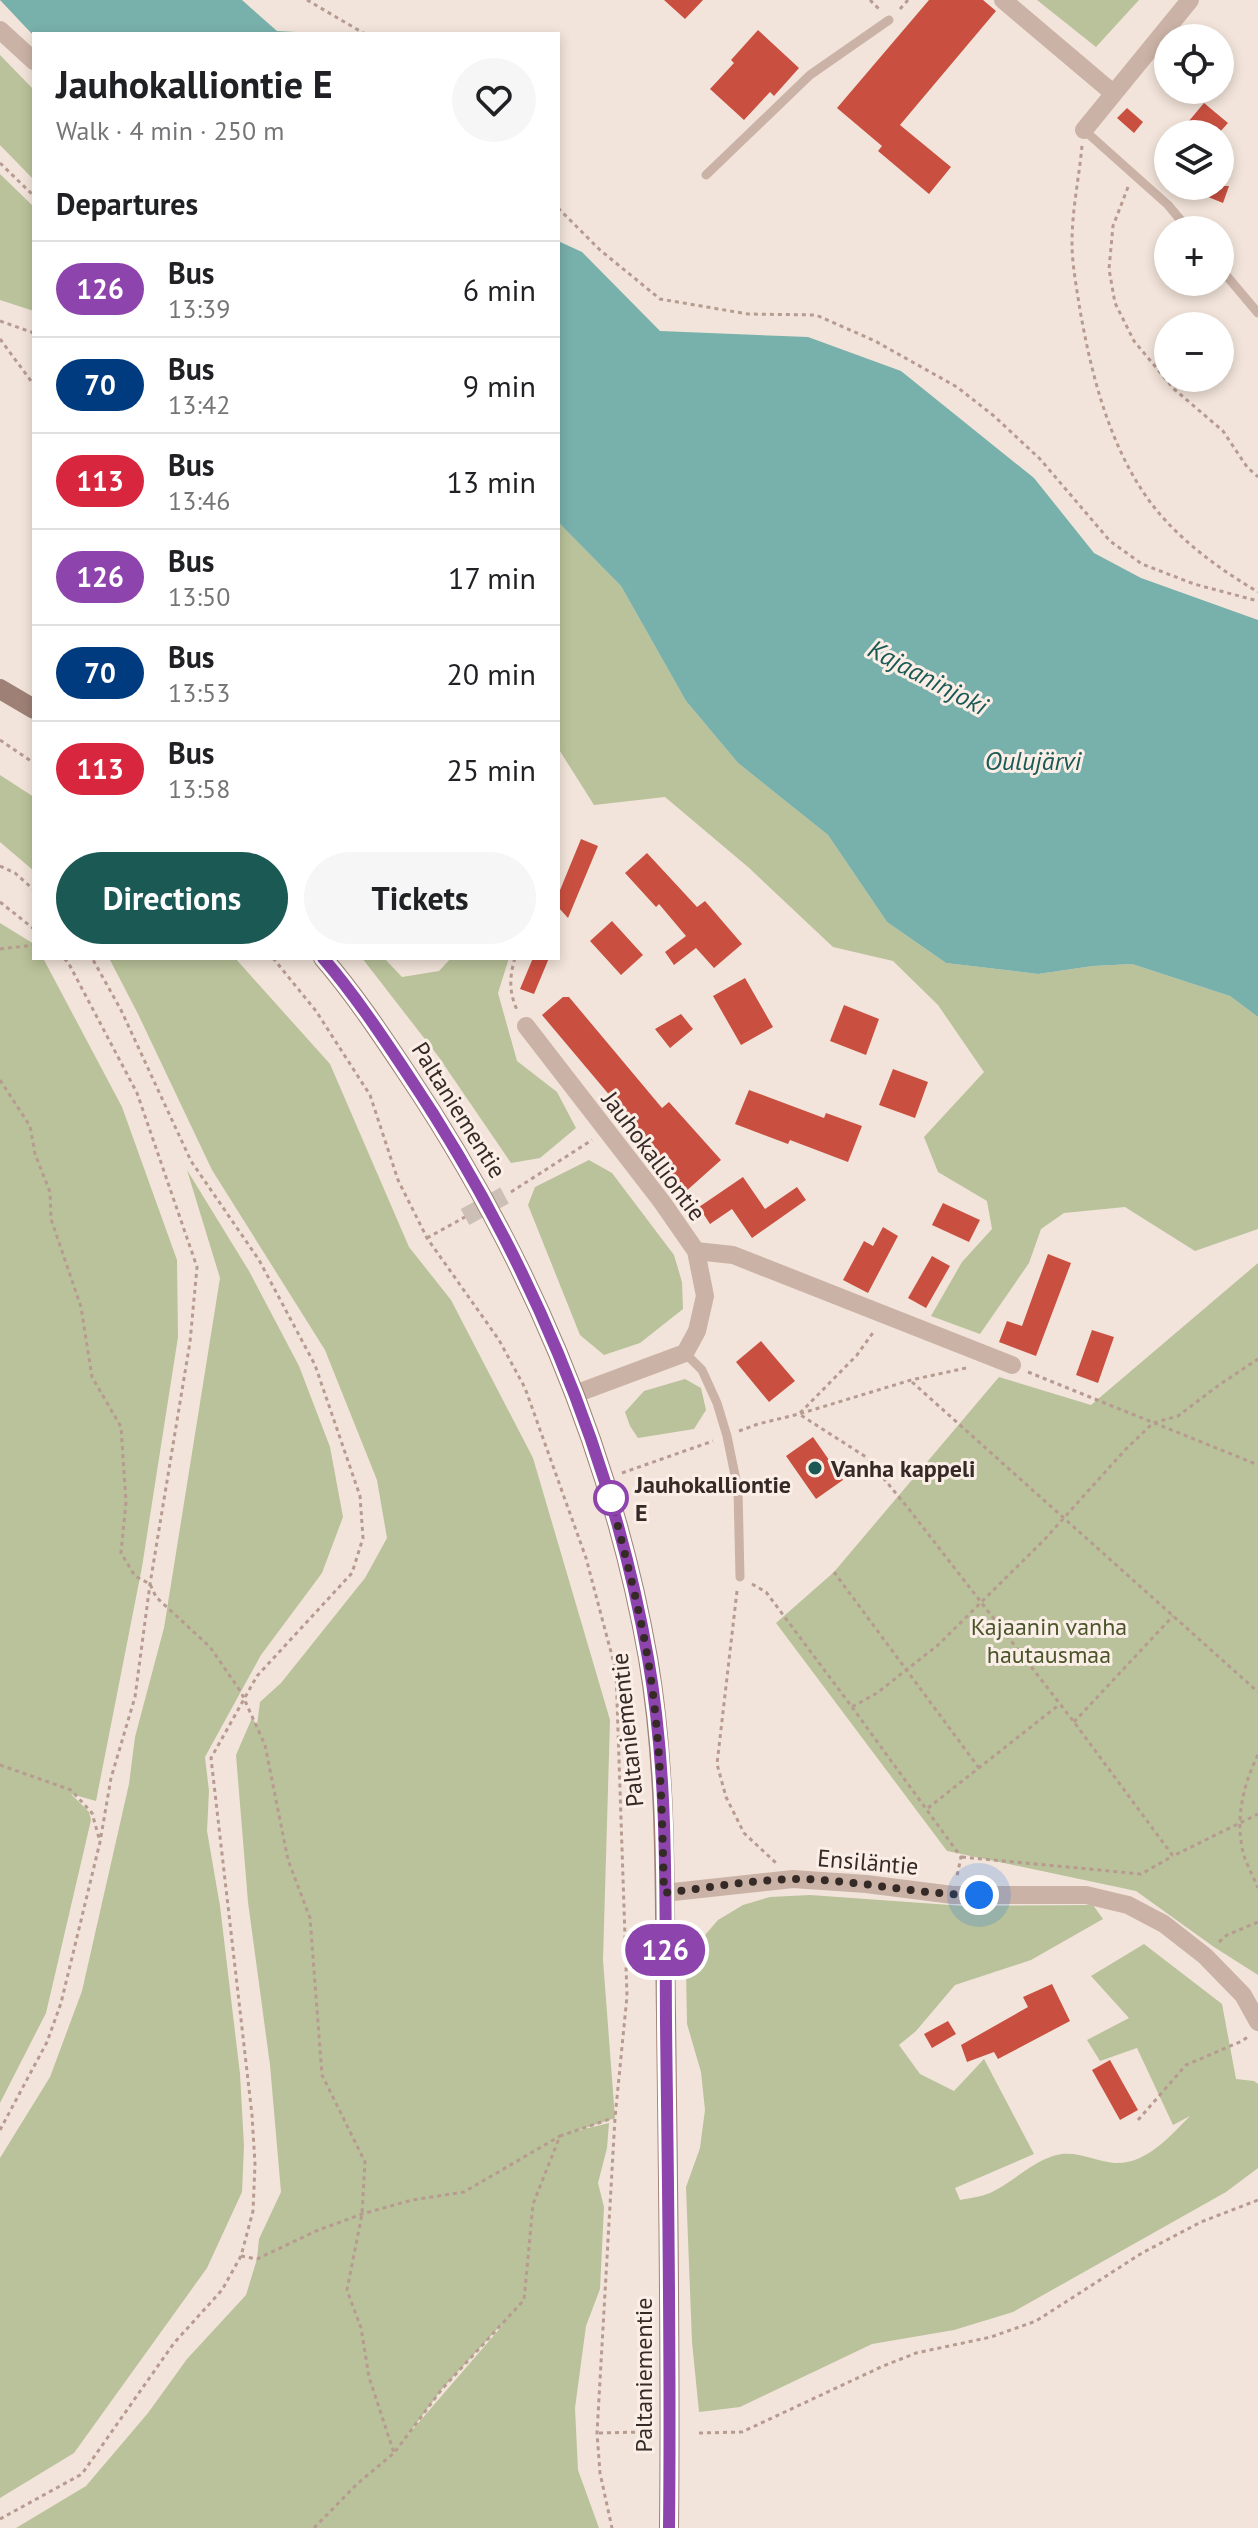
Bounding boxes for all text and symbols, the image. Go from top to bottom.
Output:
map controls [1154,24,1234,392]
button: locate [1154,24,1234,104]
button: heart [452,58,536,142]
text: Jauhokalliontie E [56,59,333,108]
text: Walk · 4 min · 250 m [56,114,284,147]
button: layers [1154,120,1234,200]
text: Departures [56,184,198,223]
button: + [1154,216,1234,296]
text: Bus [168,253,215,292]
text: 126 [76,270,124,307]
text: 6 min [463,270,536,309]
text: 13:39 [168,292,230,325]
button: − [1154,312,1234,392]
text: Bus [168,349,215,388]
text: 70 [84,366,116,403]
text: 9 min [463,366,536,405]
text: 13:42 [168,388,230,421]
text: Bus [168,445,215,484]
text: 113 [76,462,124,499]
text: 13 min [446,462,536,501]
text: 13:46 [168,484,230,517]
text: Bus [168,541,215,580]
text: 126 [76,558,124,595]
text: 17 min [448,558,536,597]
text: 13:50 [168,580,230,613]
water label: Kajaaninjoki [863,632,994,723]
text: Bus [168,637,215,676]
text: 70 [84,654,116,691]
text: 20 min [446,654,536,693]
text: 13:53 [168,676,230,709]
text: Bus [168,733,215,772]
water label: Oulujärvi [985,744,1083,777]
text: 113 [76,750,124,787]
text: 25 min [446,750,536,789]
text: 13:58 [168,772,230,805]
button: Directions [56,852,288,944]
button: Tickets [304,852,536,944]
street label: Paltaniementie [405,1036,513,1184]
street label: Jauhokalliontie [595,1084,713,1227]
place label: Vanha kappeli [830,1453,975,1484]
marker: Vanha kappeli [806,1459,824,1477]
place label: Jauhokalliontie E [634,1469,791,1528]
marker: Jauhokalliontie E [594,1481,628,1515]
park label: Kajaanin vanha hautausmaa [971,1611,1127,1670]
street label: Paltaniementie [603,1651,651,1809]
street label: Ensiläntie [816,1842,920,1882]
your location [959,1875,999,1915]
line badge: 126 [619,1924,711,1976]
text: 126 [641,1931,689,1968]
street label: Paltaniementie [628,2298,659,2452]

